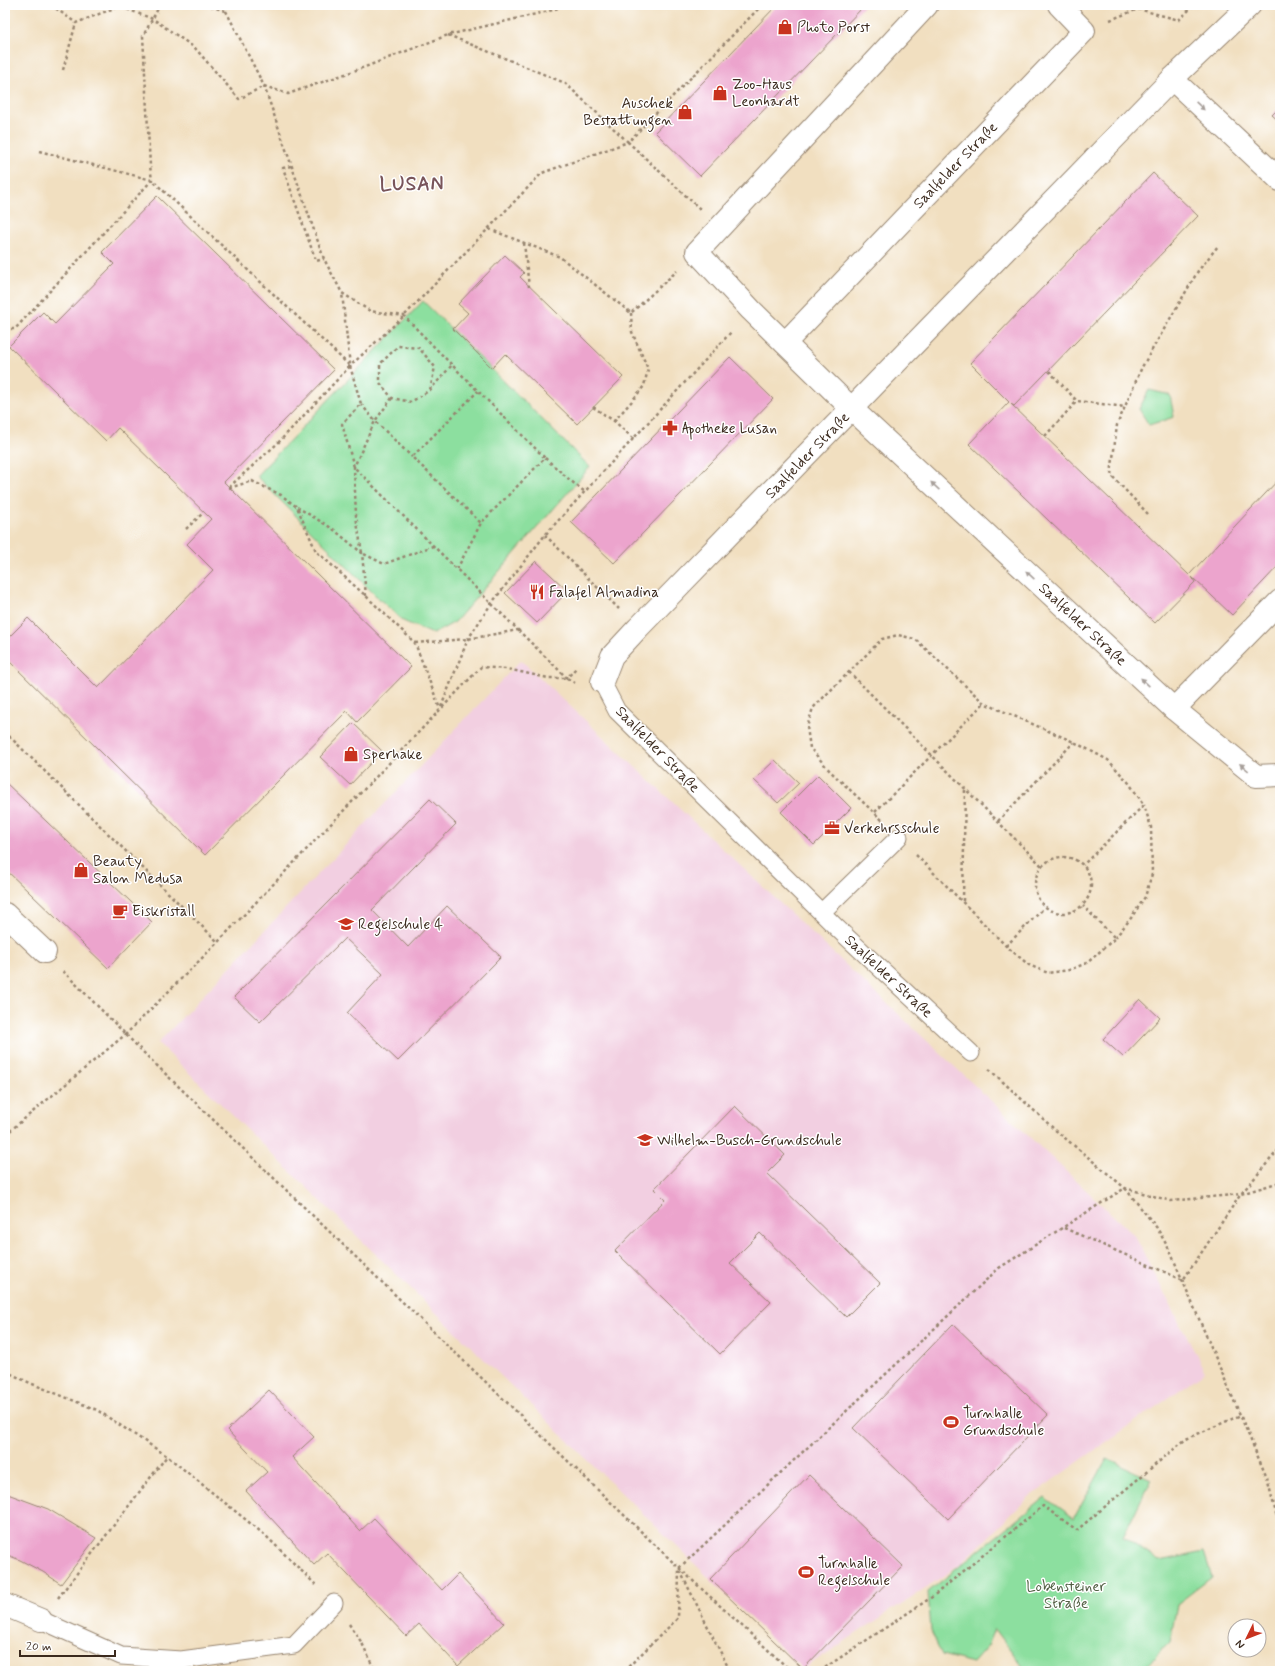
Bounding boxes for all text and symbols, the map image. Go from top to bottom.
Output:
shop icon: Photo Porst [776,18,794,36]
place label: Photo Porst [797,18,871,38]
place label: Zoo-Haus Leonhardt [732,75,800,112]
shop icon: Zoo-Haus Leonhardt [711,84,729,102]
place label: Auschek Bestattungen [583,94,673,132]
one-way arrow [1196,101,1205,110]
shop icon: Auschek Bestattungen [676,103,694,121]
street label: Saalfelder Straße [909,118,1002,213]
district label: LUSAN [380,172,444,197]
street label: Saalfelder Straße [761,408,854,503]
pharmacy icon: Apotheke Lusan [661,419,679,437]
place label: Apotheke Lusan [682,419,777,440]
one-way arrow [930,481,940,491]
one-way arrow [1025,570,1035,579]
street label: Saalfelder Straße [1034,579,1131,671]
restaurant icon: Falafel Almadina [528,583,546,601]
place label: Falafel Almadina [549,583,659,603]
one-way arrow [1140,678,1150,687]
street label: Saalfelder Straße [611,702,704,797]
shop icon: Sperhake [342,745,360,763]
place label: Sperhake [363,745,423,765]
one-way arrow [1239,762,1250,771]
office icon: Verkehrsschule [823,819,841,837]
place label: Verkehrsschule [844,819,940,839]
place label: Beauty Salon Medusa [93,852,183,889]
shop icon: Beauty Salon Medusa [72,861,90,879]
cafe icon: Eiskristall [111,902,129,920]
place label: Eiskristall [132,902,195,922]
school or university icon: Regelschule 4 [337,915,355,933]
place label: Regelschule 4 [358,915,443,936]
street label: Saalfelder Straße [840,931,937,1023]
school or university icon: Wilhelm-Busch-Grundschule [636,1131,654,1149]
place label: Wilhelm-Busch-Grundschule [657,1131,842,1151]
place label: Turnhalle Grundschule [963,1404,1044,1441]
sports icon: Turnhalle Grundschule [942,1413,960,1431]
place label: Turnhalle Regelschule [818,1554,890,1592]
sports icon: Turnhalle Regelschule [797,1563,815,1581]
park label: Lobensteiner Straße [1026,1577,1107,1614]
north arrow [1227,1618,1267,1658]
scale bar [20,1632,115,1658]
text: N [1233,1637,1248,1652]
text: 20 m [26,1639,52,1655]

